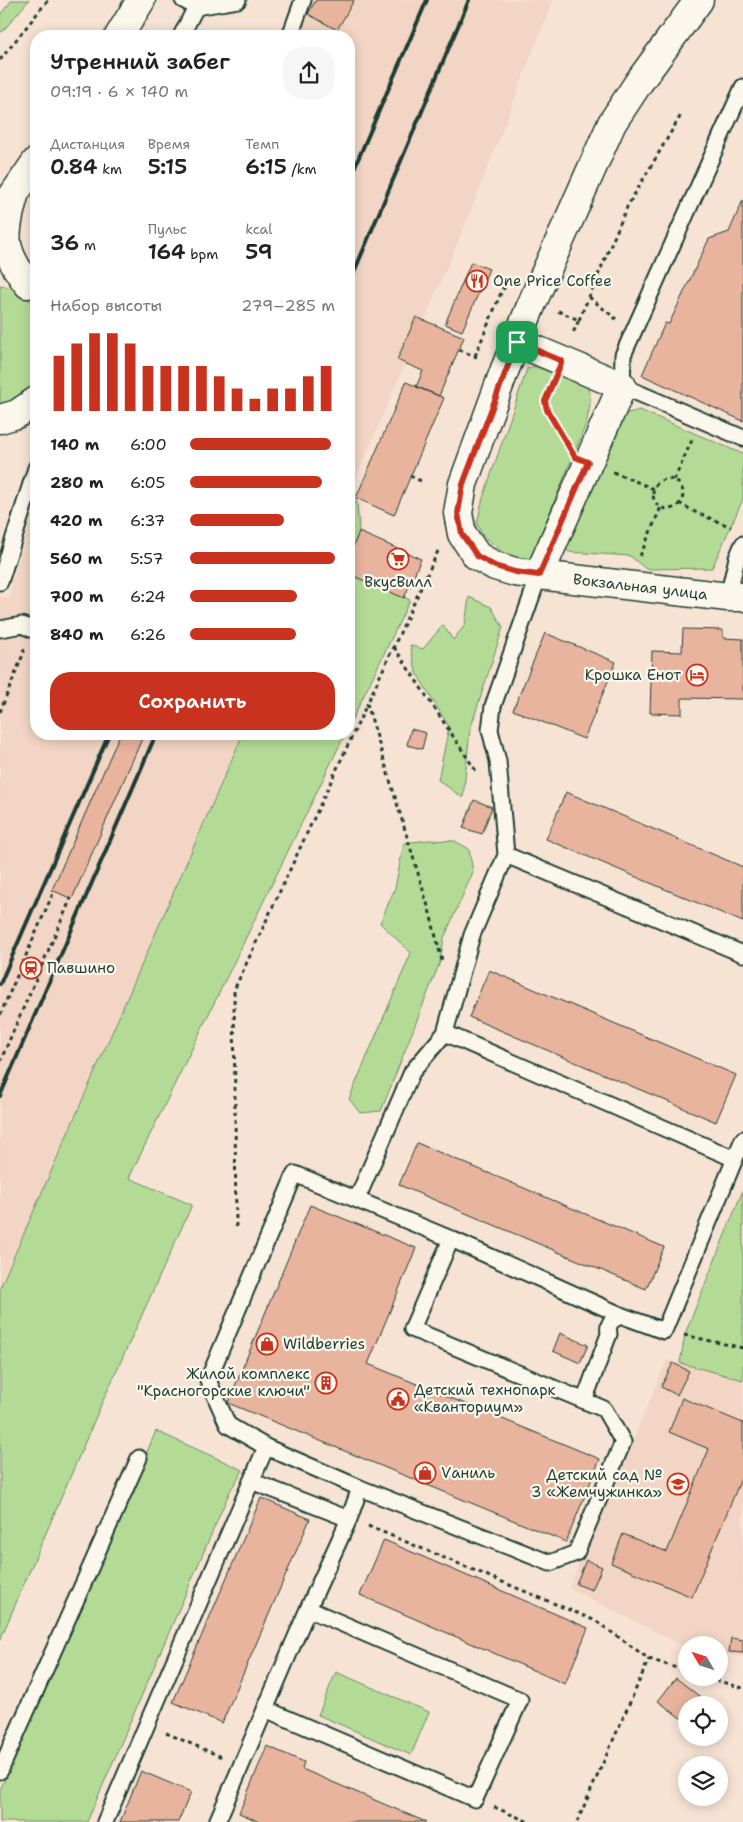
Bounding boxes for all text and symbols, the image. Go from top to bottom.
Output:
text: Утренний забег [50,47,230,76]
button: share [283,47,335,99]
text: 09:19 · 6 × 140 m [50,81,188,102]
text: Дистанция [50,135,125,153]
text: Время [148,135,190,153]
text: Темп [245,135,279,153]
text: 0.84 [50,153,97,181]
text: 5:15 [148,153,187,181]
text: 6:15 [245,153,287,181]
text: km [97,160,122,178]
text: /km [287,160,317,178]
text: Пульс [148,220,187,238]
text: kcal [245,220,273,238]
text: 36 [50,229,79,257]
text: m [79,236,96,254]
text: 164 [148,238,185,266]
text: 59 [245,238,272,266]
text: bpm [185,245,218,263]
restaurant icon: One Price Coffee [465,269,489,293]
place label: One Price Coffee [493,271,612,291]
text: Набор высоты [50,295,162,316]
text: 279–285 m [241,295,335,316]
pin [496,321,538,363]
icon: arrive [503,328,531,356]
text: 140 m [50,434,99,455]
text: 6:00 [130,434,167,455]
text: 280 m [50,472,103,493]
text: 6:05 [130,472,165,493]
text: 420 m [50,510,102,531]
text: 6:37 [130,510,165,531]
supermarket icon: ВкусВилл [386,547,410,571]
text: 560 m [50,548,102,569]
text: 5:57 [130,548,163,569]
street label: Вокзальная улица [572,569,709,605]
place label: ВкусВилл [364,572,433,592]
text: 700 m [50,586,104,607]
text: 6:24 [130,586,166,607]
text: 840 m [50,624,103,645]
text: 6:26 [130,624,166,645]
hotel icon: Крошка Енот [685,663,709,687]
place label: Крошка Енот [585,665,681,685]
button: Сохранить [50,672,335,730]
station icon: Павшино [19,956,43,980]
place label: Павшино [47,958,115,978]
shop icon: Wildberries [255,1332,279,1356]
place label: Wildberries [283,1334,365,1354]
place label: Жилой комплекс "Красногорские ключи" [137,1364,310,1401]
building icon: Жилой комплекс "Красногорские ключи" [314,1371,338,1395]
place label: Детский технопарк «Кванториум» [414,1380,556,1417]
public building icon: Детский технопарк «Кванториум» [386,1387,410,1411]
shop icon: Vаниль [413,1461,437,1485]
place label: Vаниль [441,1463,495,1483]
place label: Детский сад № 3 «Жемчужинка» [531,1465,662,1502]
school or university icon: Детский сад № 3 «Жемчужинка» [666,1472,690,1496]
north arrow [678,1636,728,1686]
map controls [678,1636,728,1806]
button: locate [678,1696,728,1746]
button: layers [678,1756,728,1806]

